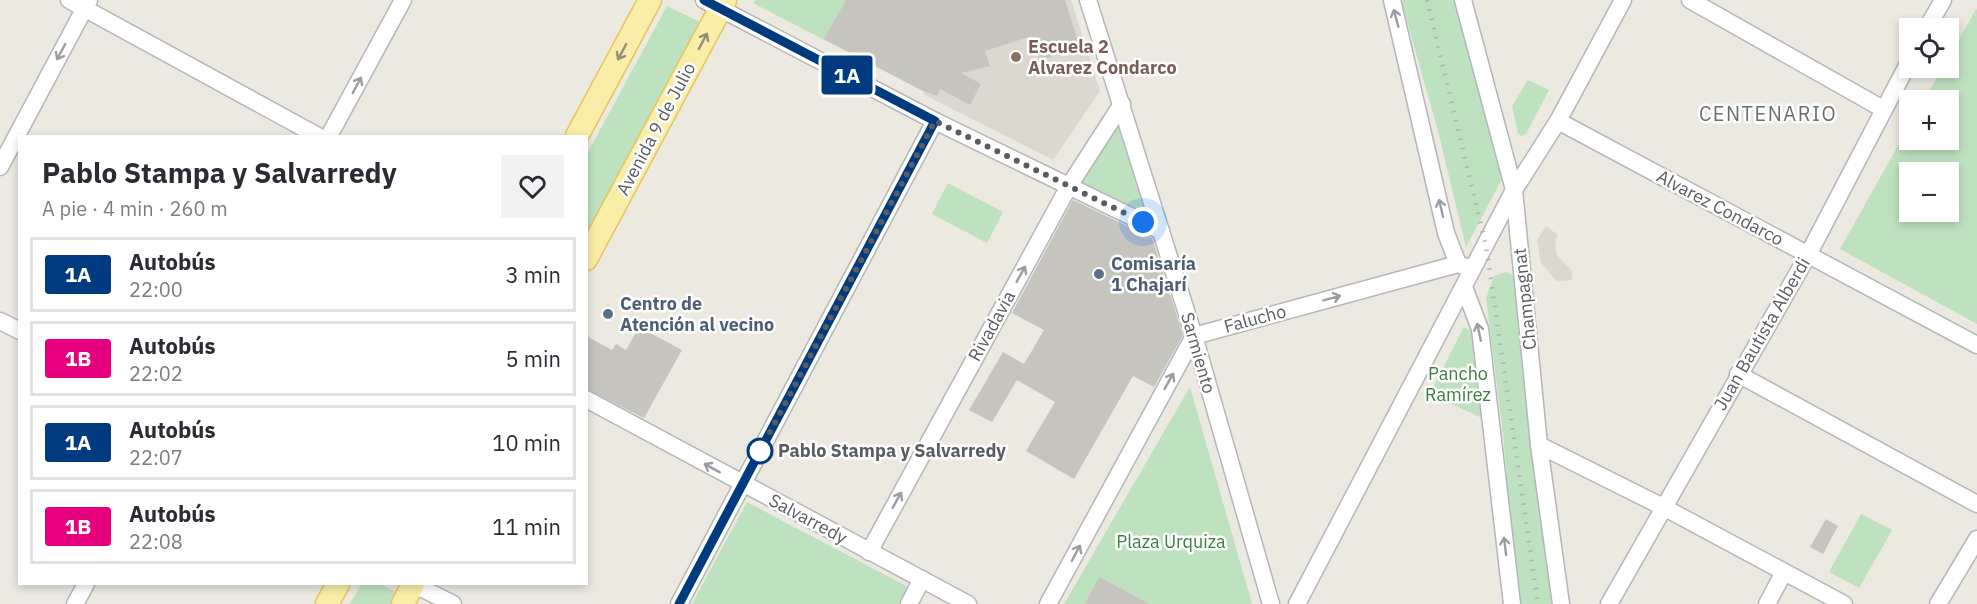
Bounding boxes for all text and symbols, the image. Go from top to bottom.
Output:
one-way arrow [1390,9,1402,28]
map controls [1899,18,1959,222]
button: locate [1899,18,1959,78]
one-way arrow [698,32,709,50]
place label: Escuela 2 Alvarez Condarco [1028,35,1177,79]
one-way arrow [55,42,66,60]
one-way arrow [616,42,627,60]
marker: Escuela 2 Alvarez Condarco [1009,50,1023,64]
line badge: 1A [820,56,874,94]
street label: Avenida 9 de Julio [611,58,700,199]
text: 1A [834,61,861,89]
one-way arrow [351,77,363,94]
button: + [1899,90,1959,150]
district label: CENTENARIO [1699,100,1837,127]
text: Pablo Stampa y Salvarredy [42,154,397,191]
button: heart [501,155,564,218]
button: − [1899,162,1959,222]
street label: Alvarez Condarco [1653,164,1788,251]
text: A pie · 4 min · 260 m [42,195,228,222]
one-way arrow [1434,199,1446,218]
your location [1128,207,1158,237]
text: Autobús [129,247,216,276]
street label: Champagnat [1508,247,1541,351]
place label: Comisaría 1 Chajarí [1111,252,1196,296]
street label: Juan Bautista Alberdi [1708,253,1815,414]
text: 1A [65,260,92,288]
text: 3 min [505,260,561,289]
one-way arrow [1016,265,1027,283]
marker: Comisaría 1 Chajarí [1092,267,1106,281]
text: 22:00 [129,276,183,303]
street label: Rivadavia [963,286,1021,365]
place label: Centro de Atención al vecino [620,292,774,336]
one-way arrow [1322,292,1341,303]
street label: Falucho [1221,299,1288,338]
marker: Centro de Atención al vecino [601,307,615,321]
street label: Sarmiento [1176,310,1221,396]
one-way arrow [1473,322,1484,342]
text: Autobús [129,331,216,360]
text: 1B [65,344,91,372]
text: 5 min [505,344,561,373]
text: 22:02 [129,360,183,387]
park label: Pancho Ramírez [1425,362,1491,406]
one-way arrow [1163,373,1175,390]
text: Autobús [129,415,216,444]
text: 1A [65,428,92,456]
text: 10 min [492,428,561,457]
marker: Pablo Stampa y Salvarredy [747,438,773,464]
place label: Pablo Stampa y Salvarredy [778,439,1006,462]
text: 22:07 [129,444,183,471]
one-way arrow [704,462,721,474]
street label: Salvarredy [765,488,851,549]
one-way arrow [891,492,903,509]
text: Autobús [129,499,216,528]
text: 1B [65,512,91,540]
text: 11 min [492,512,561,541]
text: 22:08 [129,528,183,555]
park label: Plaza Urquiza [1116,530,1226,553]
one-way arrow [1500,537,1511,556]
one-way arrow [1071,544,1082,562]

